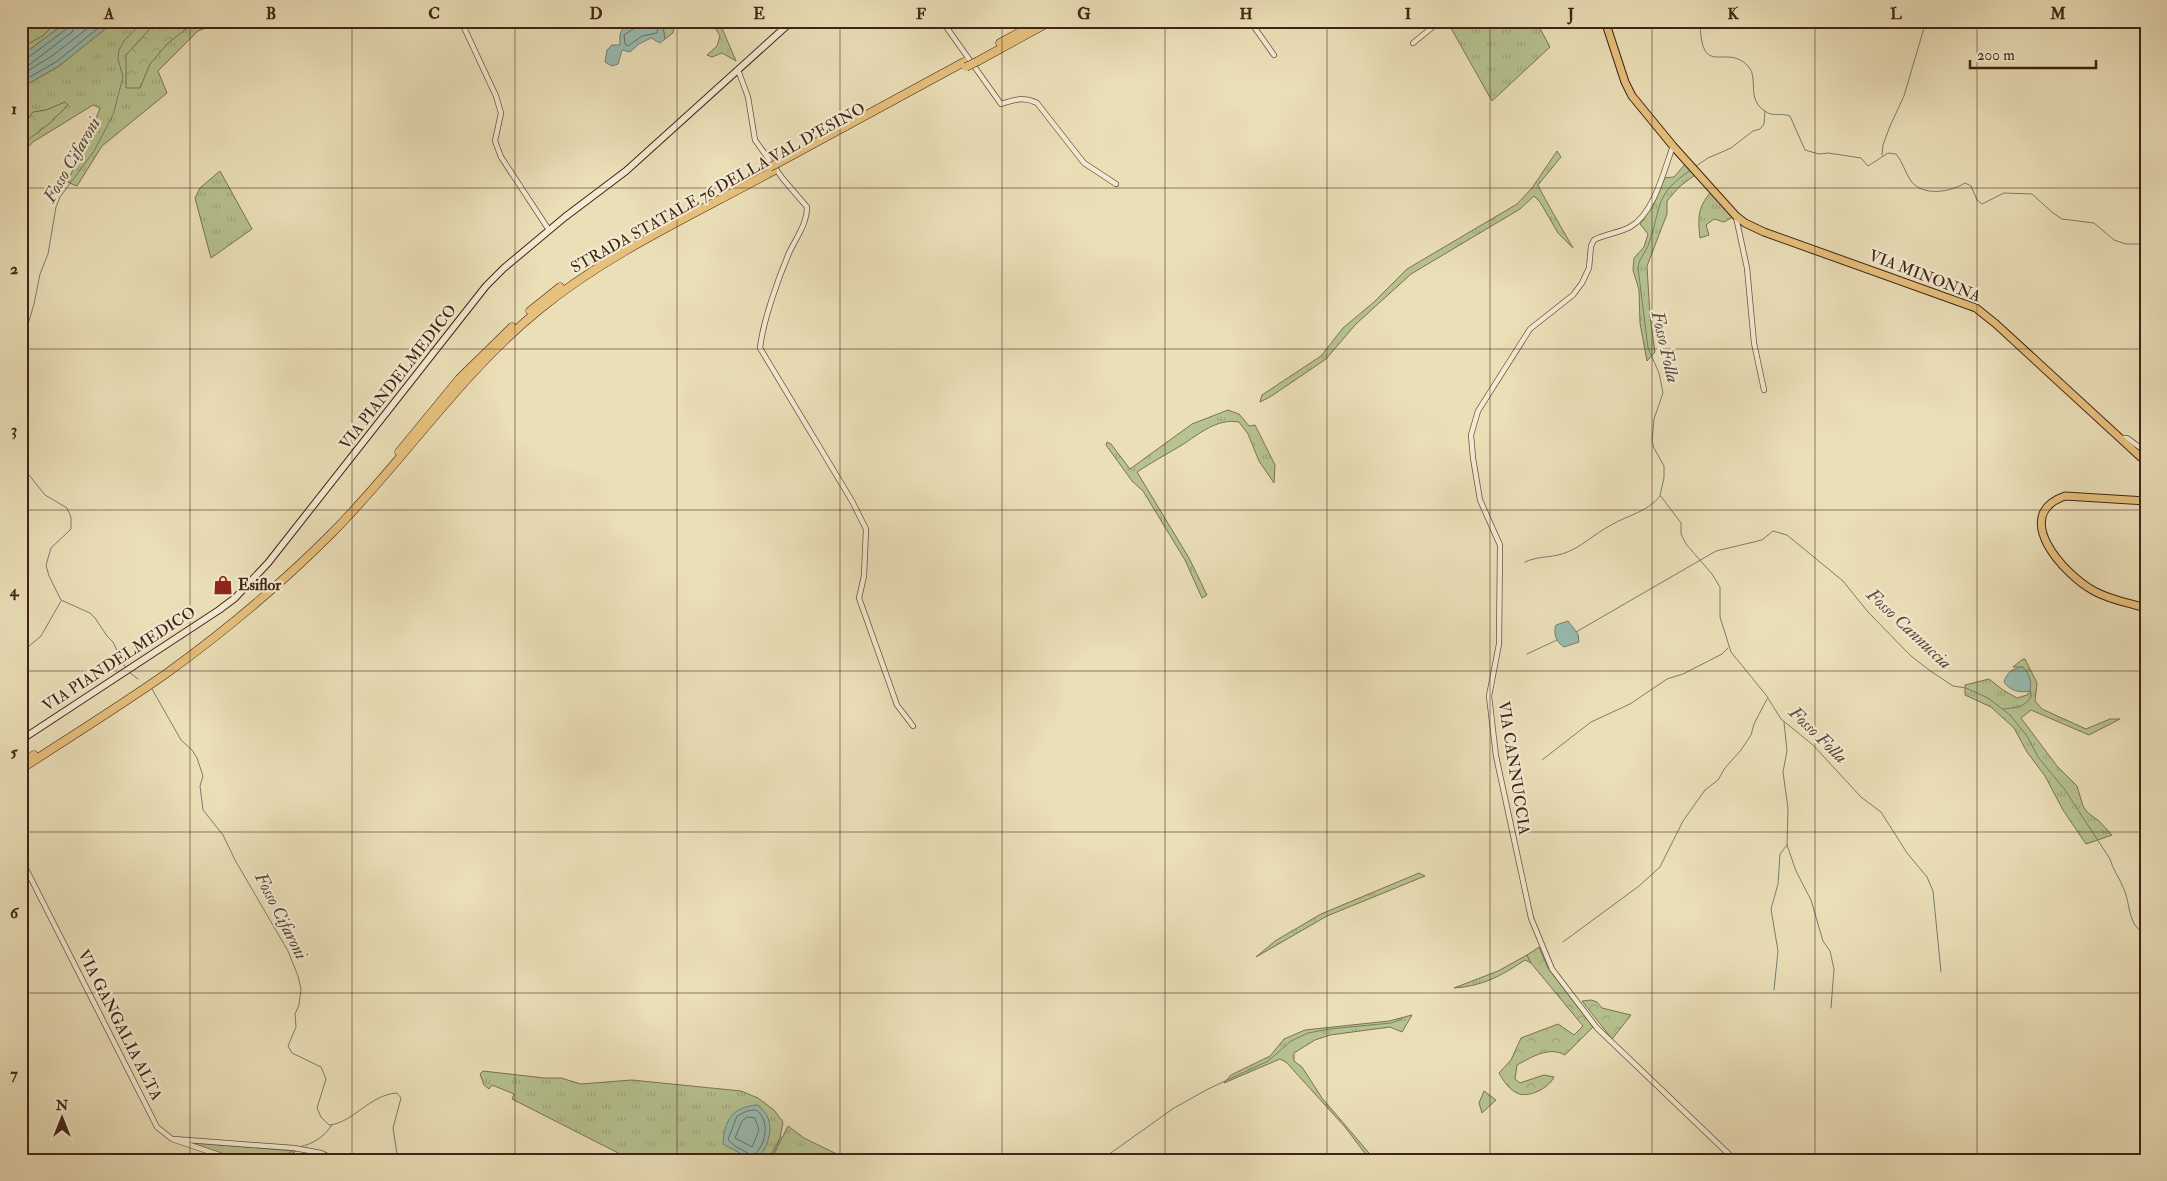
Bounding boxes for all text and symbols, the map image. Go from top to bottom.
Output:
text: A [103,4,115,24]
text: B [266,4,276,24]
text: C [428,4,440,24]
text: D [589,4,603,24]
text: E [753,4,765,24]
text: F [916,4,926,24]
text: G [1077,4,1091,24]
text: H [1239,4,1253,24]
text: I [1405,4,1412,24]
text: J [1567,4,1575,25]
text: K [1727,4,1739,24]
text: L [1890,4,1902,24]
text: M [2049,4,2066,24]
scale bar [1970,38,2096,70]
text: 200 m [1977,46,2015,65]
street label: STRADA STATALE 76 DELLA VAL D'ESINO [567,98,869,278]
text: 1 [11,99,17,119]
water label: Fosso Cifaroni [38,113,106,208]
street label: VIA MINONNA [1866,245,1984,307]
text: 2 [10,259,18,279]
street label: VIA PIANDELMEDICO [335,301,461,453]
water label: Fosso Folla [1645,308,1684,385]
text: 3 [11,420,17,440]
shop icon: Esiflor [212,574,234,596]
place label: Esiflor [238,575,282,595]
text: 4 [9,581,20,601]
water label: Fosso Cannuccia [1861,583,1956,674]
street label: VIA PIANDELMEDICO [39,602,199,716]
street label: VIA CANNUCCIA [1494,700,1534,836]
water label: Fosso Folla [1783,701,1852,769]
text: 5 [10,742,18,762]
water label: Fosso Cifaroni [249,868,313,964]
text: 6 [10,903,20,923]
street label: VIA GANGALIA ALTA [73,946,167,1104]
text: 7 [10,1064,18,1084]
north arrow [38,1094,88,1144]
text: N [55,1097,69,1114]

